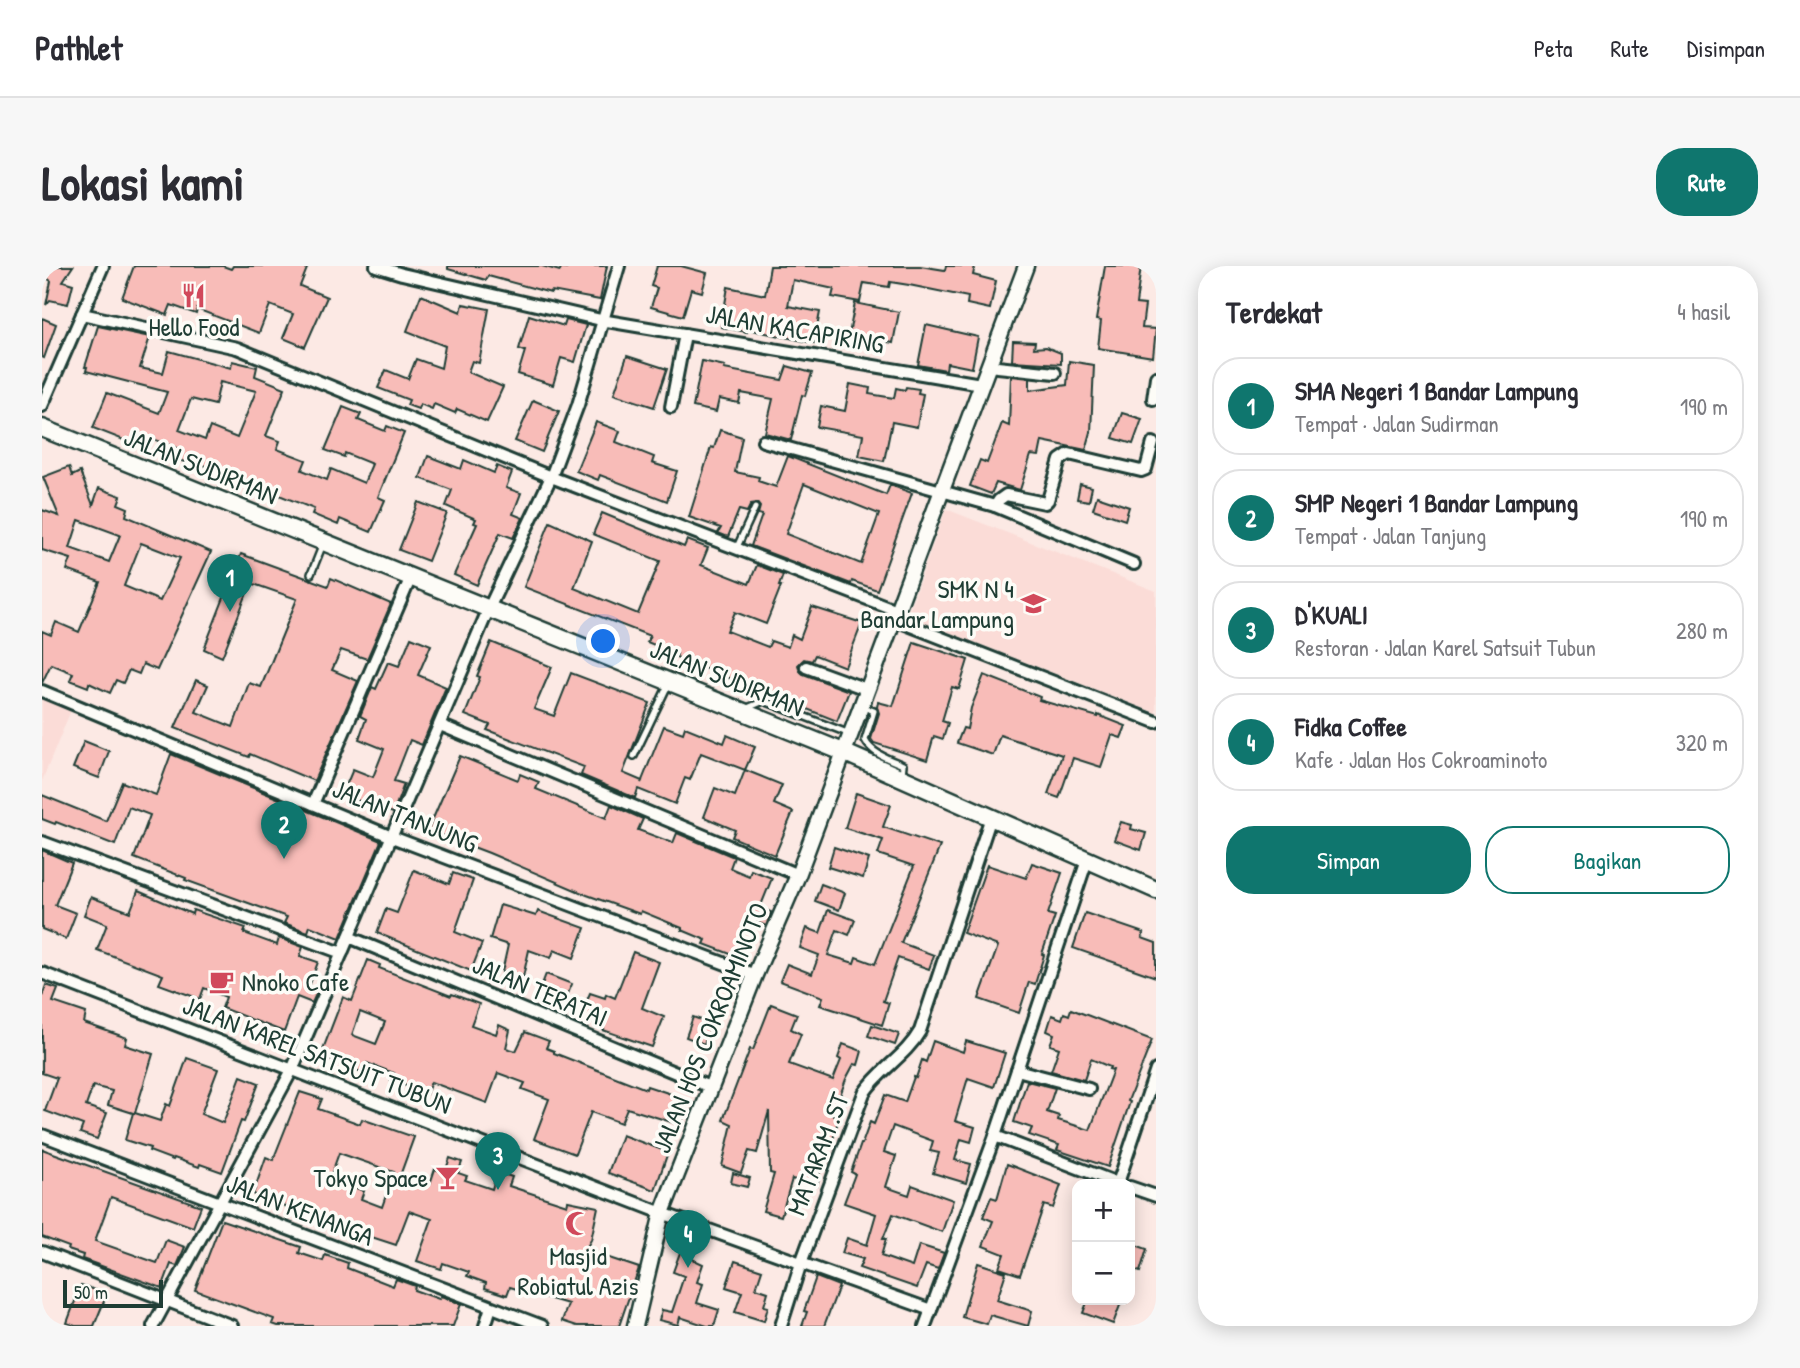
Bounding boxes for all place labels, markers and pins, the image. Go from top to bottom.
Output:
restaurant icon: Hello Food [180,281,208,309]
place label: Hello Food [148,309,240,344]
pin: 1 [207,554,253,612]
place label: SMK N 4 Bandar Lampung [860,571,1014,636]
school or university icon: SMK N 4 Bandar Lampung [1020,590,1048,618]
pin: 2 [261,801,307,859]
place label: Nnoko Cafe [242,964,349,999]
cafe icon: Nnoko Cafe [208,968,236,996]
pin: 3 [475,1132,521,1190]
place label: Tokyo Space [313,1160,428,1195]
bar icon: Tokyo Space [434,1164,462,1192]
mosque icon: Masjid Robiatul Azis [564,1210,592,1238]
pin: 4 [665,1210,711,1268]
place label: Masjid Robiatul Azis [518,1238,638,1303]

